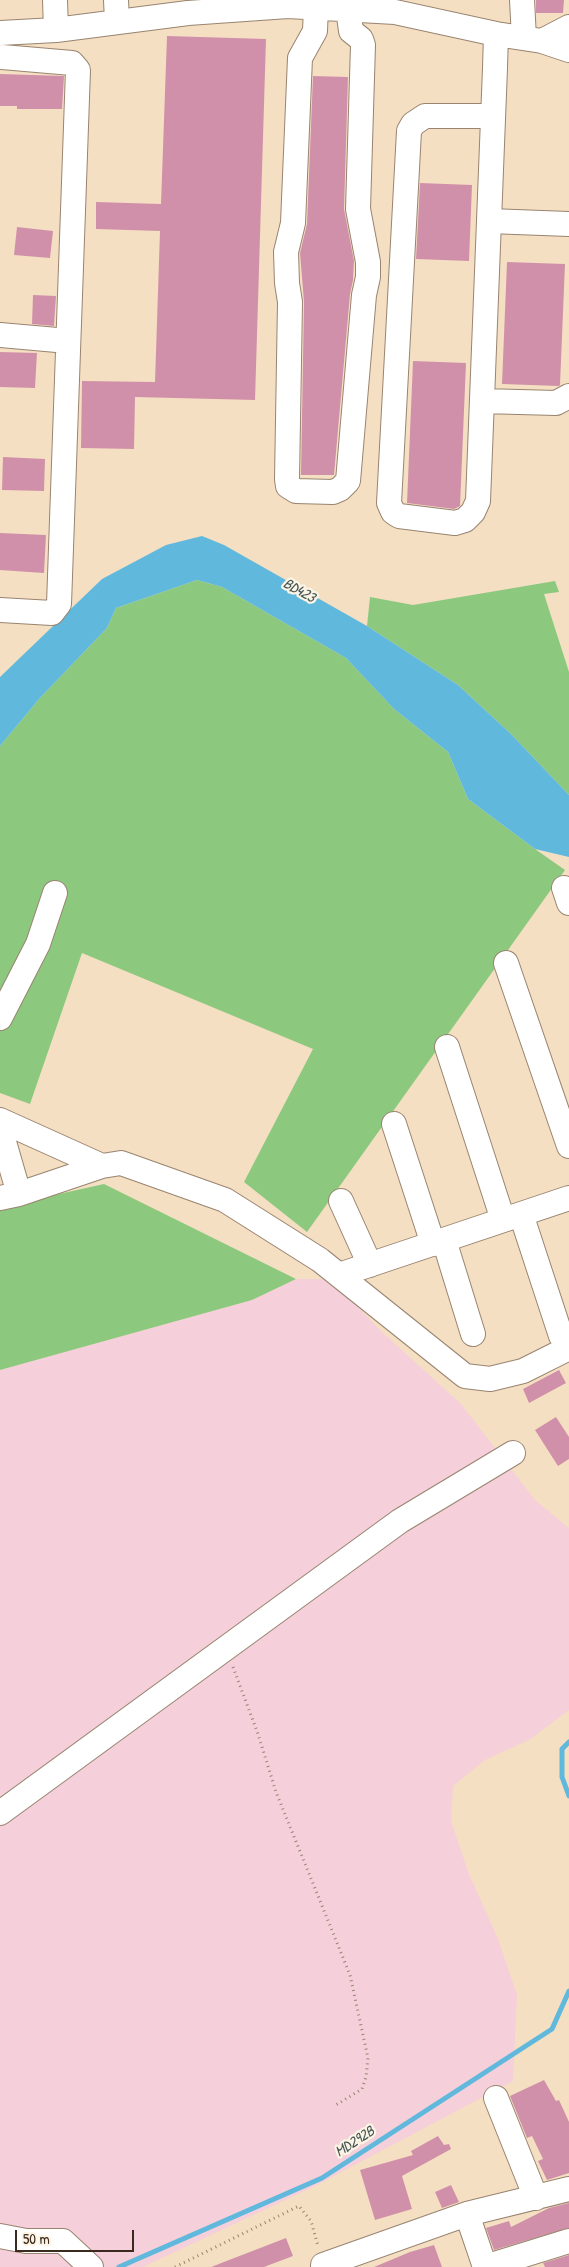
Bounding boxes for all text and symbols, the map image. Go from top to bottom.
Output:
water label: BD423 [280,575,318,607]
water label: MD292B [332,2123,378,2161]
scale bar [18,2220,136,2252]
text: 50 m [23,2228,50,2249]

